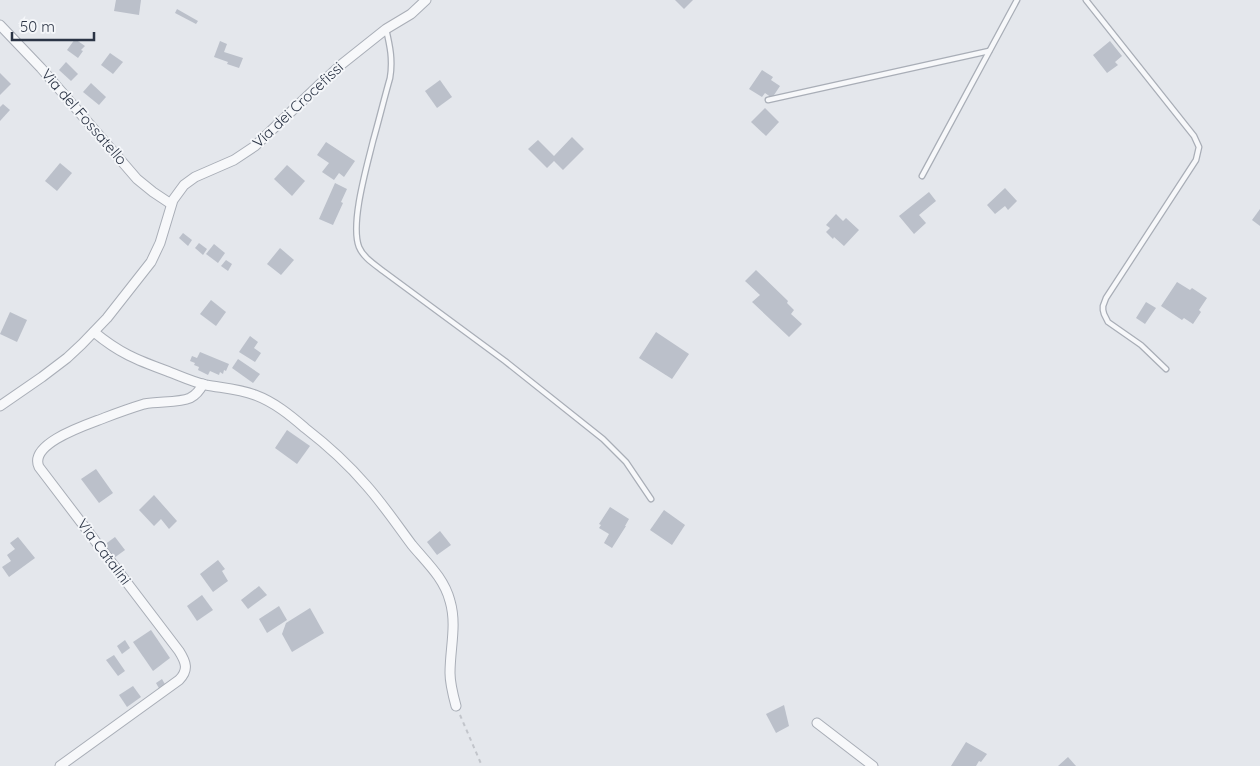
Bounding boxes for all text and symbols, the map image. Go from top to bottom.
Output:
scale bar [12,10,95,42]
text: 50 m [20,17,55,36]
street label: Via dei Crocefissi [248,58,347,152]
street label: Via del Fossatello [37,65,131,169]
street label: Via Catalini [73,515,135,589]

